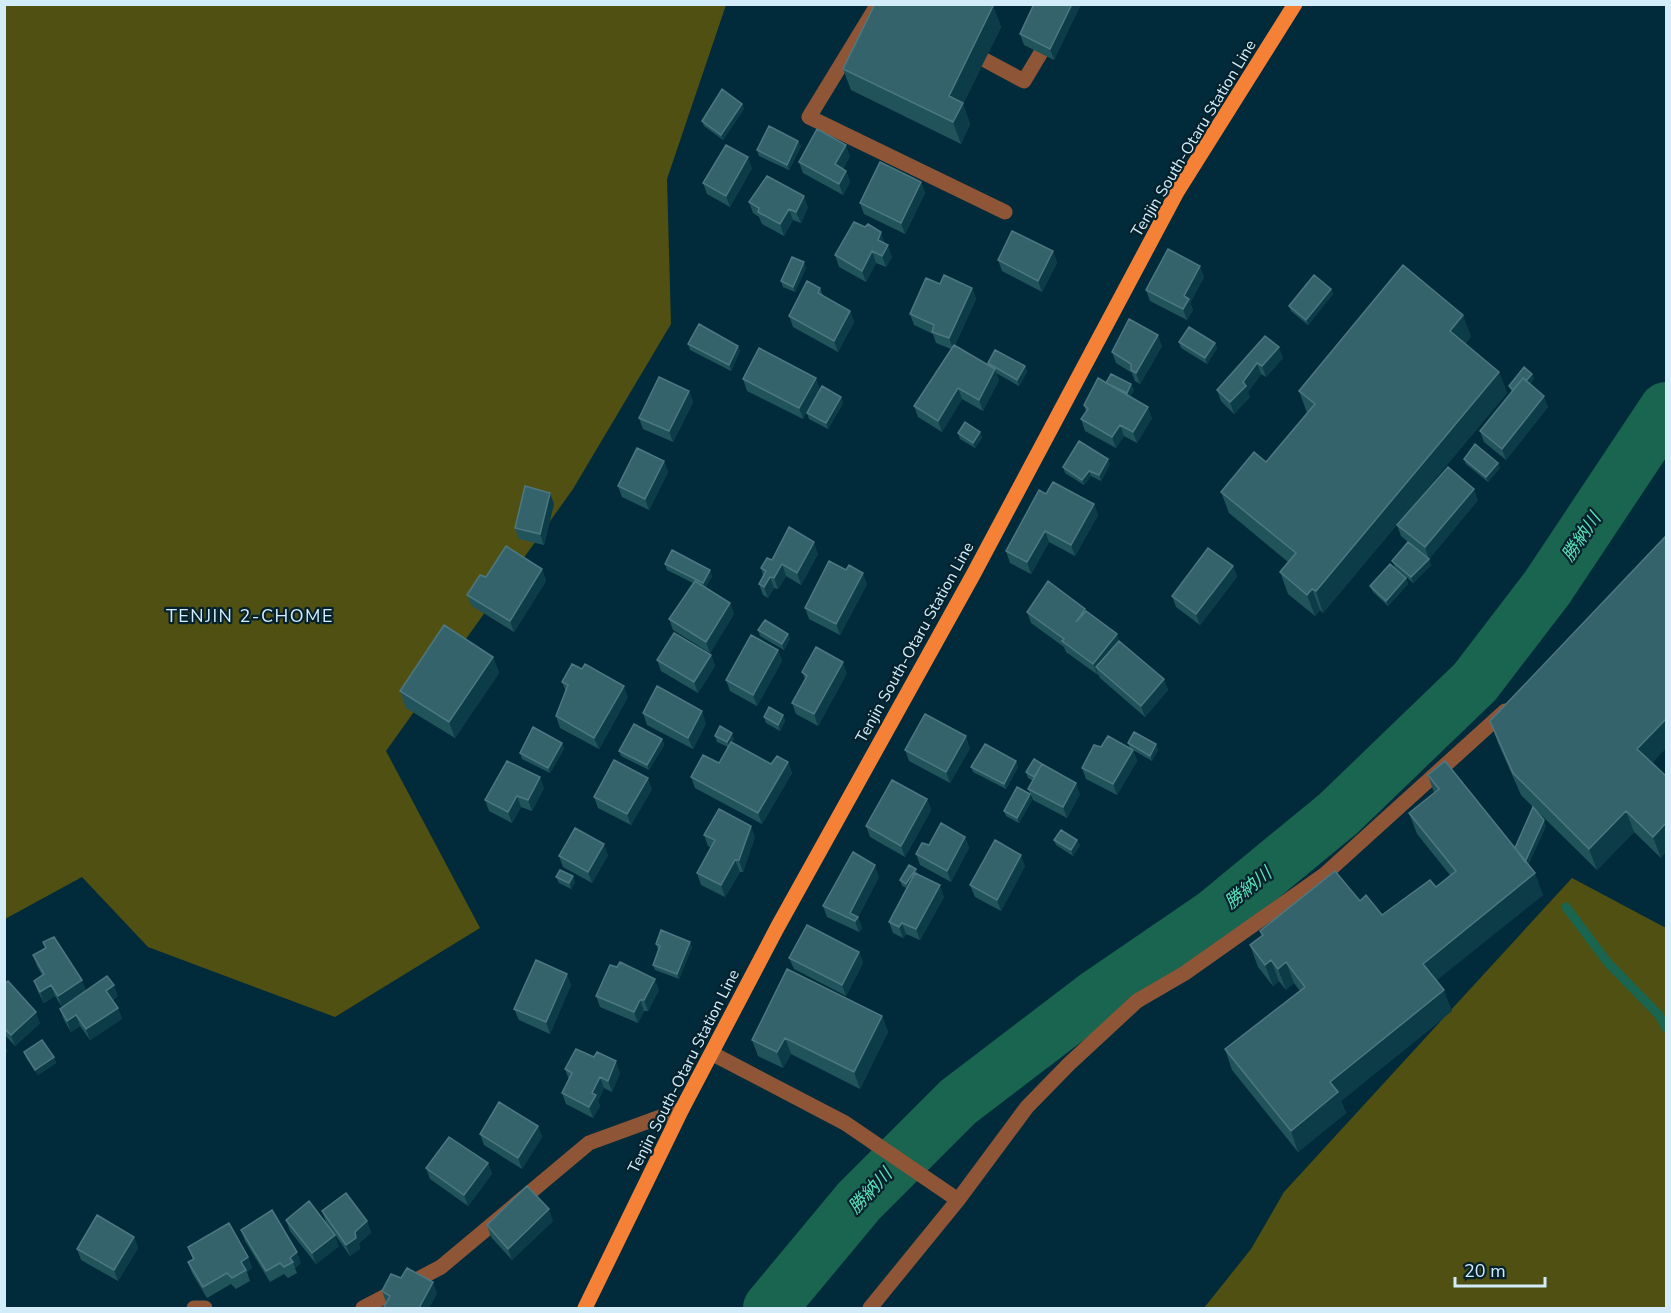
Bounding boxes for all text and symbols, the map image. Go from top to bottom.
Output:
street label: Tenjin South-Otaru Station Line [1126,36,1262,241]
water label: 勝納川 [1556,506,1607,566]
street label: Tenjin South-Otaru Station Line [850,538,979,747]
district label: TENJIN 2-CHOME [166,604,334,628]
water label: 勝納川 [1219,860,1278,914]
street label: Tenjin South-Otaru Station Line [623,966,745,1177]
water label: 勝納川 [843,1162,899,1219]
scale bar [1455,1250,1545,1288]
text: 20 m [1464,1259,1506,1283]

